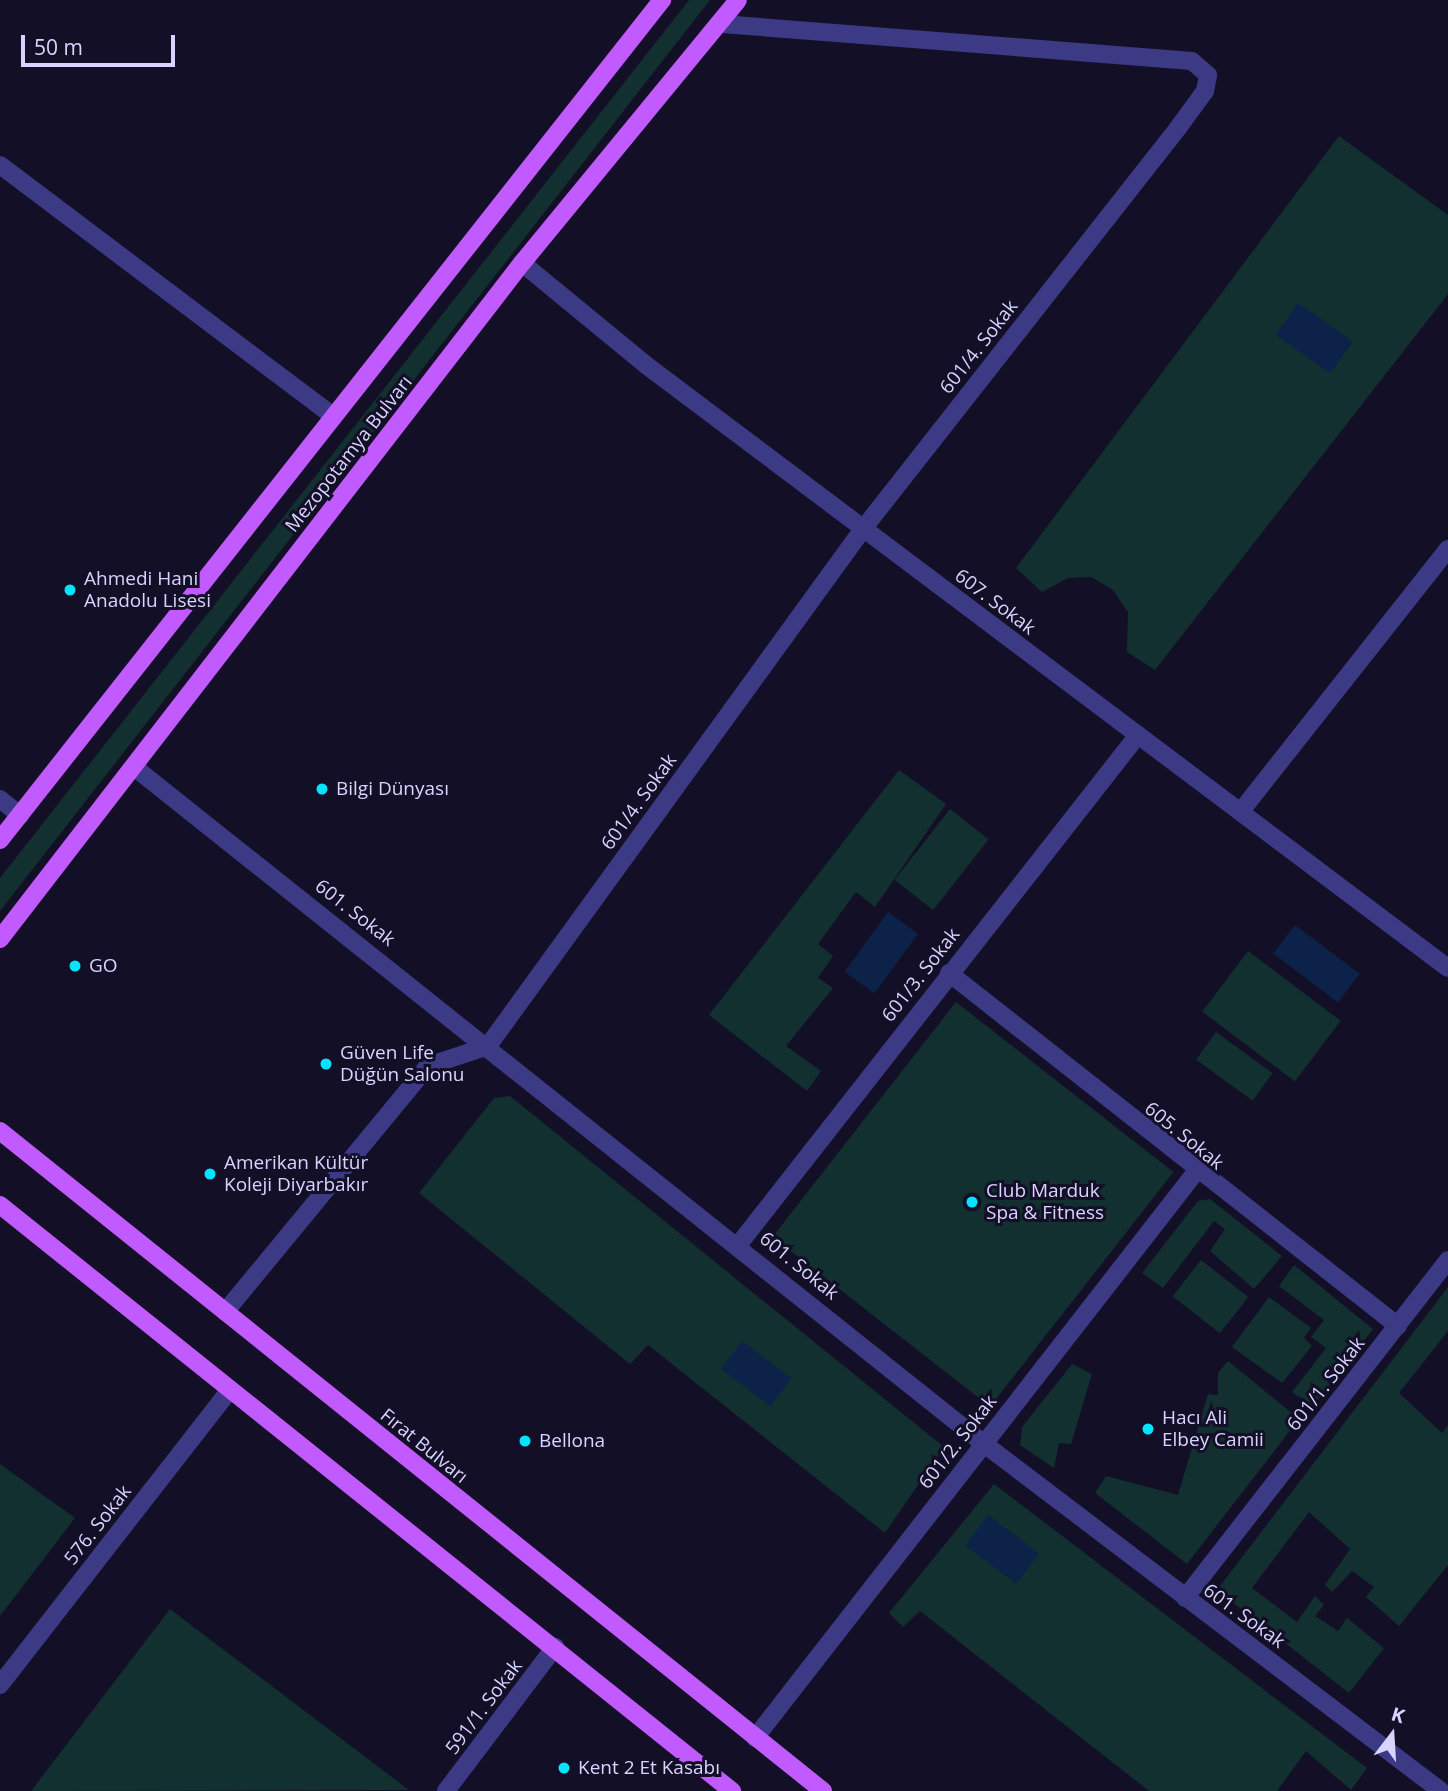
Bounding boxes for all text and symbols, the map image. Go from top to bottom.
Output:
scale bar [24,21,178,65]
text: 50 m [34,33,83,61]
street label: 601/4. Sokak [935,296,1023,398]
street label: Mezopotamya Bulvarı [281,371,417,537]
street label: 607. Sokak [950,564,1040,640]
place label: Ahmedi Hani Anadolu Lisesi [84,568,211,612]
marker: Ahmedi Hani Anadolu Lisesi [62,582,78,598]
street label: 601/4. Sokak [597,750,681,854]
place label: Bilgi Dünyası [336,778,449,800]
marker: Bilgi Dünyası [314,781,330,797]
street label: 601. Sokak [311,875,399,951]
street label: 601/3. Sokak [877,924,965,1026]
place label: GO [89,955,118,977]
marker: GO [67,958,83,974]
place label: Güven Life Düğün Salonu [340,1042,465,1086]
marker: Güven Life Düğün Salonu [318,1056,334,1072]
street label: 605. Sokak [1140,1097,1228,1175]
place label: Amerikan Kültür Koleji Diyarbakır [224,1152,368,1196]
marker: Amerikan Kültür Koleji Diyarbakır [202,1166,218,1182]
place label: Club Marduk Spa & Fitness [986,1180,1104,1224]
marker: Club Marduk Spa & Fitness [964,1194,980,1210]
street label: 601. Sokak [755,1227,843,1305]
street label: 601/1. Sokak [1282,1333,1370,1435]
street label: 601/2. Sokak [914,1391,1002,1493]
street label: Fırat Bulvarı [376,1404,472,1488]
place label: Hacı Ali Elbey Camii [1162,1407,1264,1451]
marker: Hacı Ali Elbey Camii [1140,1421,1156,1437]
place label: Bellona [539,1430,605,1452]
marker: Bellona [517,1433,533,1449]
street label: 576. Sokak [60,1481,136,1569]
street label: 601. Sokak [1199,1579,1289,1653]
street label: 591/1. Sokak [441,1655,527,1759]
north arrow [1357,1700,1427,1770]
text: K [1388,1701,1408,1729]
place label: Kent 2 Et Kasabı [578,1757,720,1779]
marker: Kent 2 Et Kasabı [556,1760,572,1776]

